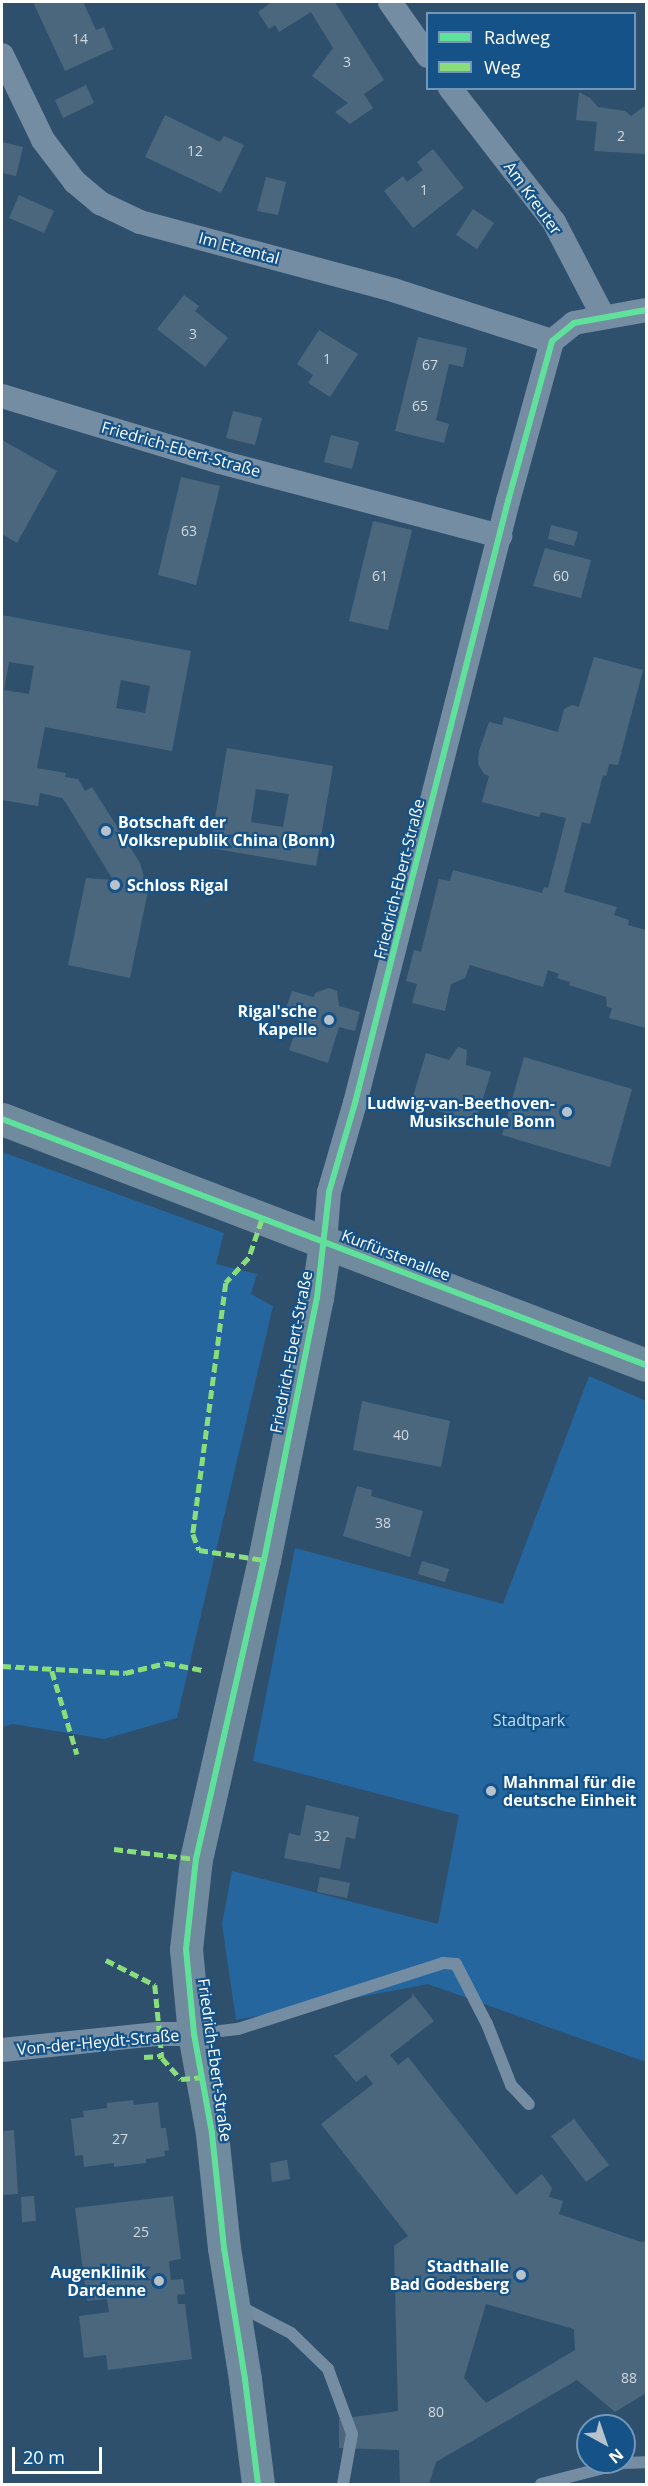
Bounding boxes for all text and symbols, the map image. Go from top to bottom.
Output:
legend [426,12,636,90]
text: Radweg [484,25,550,49]
house number: 14 [72,31,88,47]
house number: 3 [343,54,351,70]
text: Weg [484,55,521,79]
house number: 2 [617,128,625,144]
house number: 12 [187,143,203,159]
street label: Am Kreuter [500,158,566,238]
house number: 1 [420,182,428,198]
street label: Im Etzental [196,228,282,268]
house number: 3 [189,326,197,342]
house number: 1 [323,351,331,367]
house number: 67 [422,357,438,373]
house number: 65 [412,398,428,414]
street label: Friedrich-Ebert-Straße [99,417,263,481]
house number: 63 [181,523,197,539]
house number: 61 [372,568,388,584]
house number: 60 [553,568,569,584]
street label: Friedrich-Ebert-Straße [370,797,428,961]
place label: Botschaft der Volksrepublik China (Bonn) [118,812,335,850]
marker: Botschaft der Volksrepublik China (Bonn) [99,824,113,838]
place label: Schloss Rigal [127,875,228,895]
marker: Schloss Rigal [108,878,122,892]
place label: Rigal'sche Kapelle [238,1001,317,1039]
marker: Rigal'sche Kapelle [322,1013,336,1027]
place label: Ludwig-van-Beethoven- Musikschule Bonn [367,1093,555,1131]
marker: Ludwig-van-Beethoven- Musikschule Bonn [560,1105,574,1119]
street label: Kurfürstenallee [339,1225,453,1285]
street label: Friedrich-Ebert-Straße [266,1269,316,1435]
house number: 40 [393,1427,409,1443]
house number: 38 [375,1515,391,1531]
park label: Stadtpark [493,1710,565,1730]
place label: Mahnmal für die deutsche Einheit [503,1772,636,1810]
marker: Mahnmal für die deutsche Einheit [484,1784,498,1798]
house number: 32 [314,1828,330,1844]
street label: Friedrich-Ebert-Straße [194,1977,236,2143]
street label: Von-der-Heydt-Straße [16,2025,180,2059]
house number: 27 [112,2131,128,2147]
house number: 25 [133,2224,149,2240]
place label: Stadthalle Bad Godesberg [389,2256,509,2294]
place label: Augenklinik Dardenne [50,2262,146,2300]
marker: Stadthalle Bad Godesberg [514,2268,528,2282]
marker: Augenklinik Dardenne [150,2272,168,2290]
house number: 88 [621,2370,637,2386]
house number: 80 [428,2404,444,2420]
north arrow [576,2414,636,2474]
scale bar [15,2435,105,2473]
text: N [604,2444,628,2469]
text: 20 m [23,2445,65,2469]

